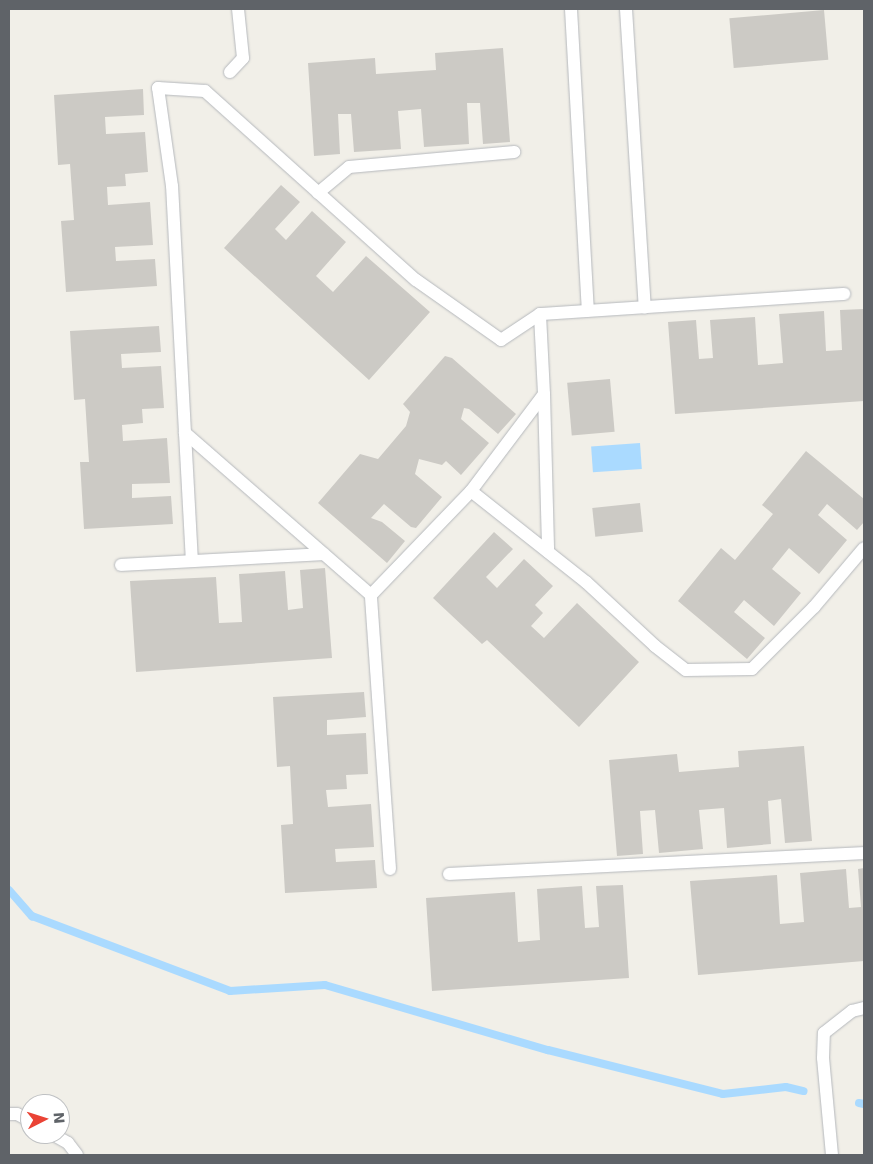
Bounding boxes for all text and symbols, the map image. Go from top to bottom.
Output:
north arrow [20,1094,70,1144]
text: N [50,1111,67,1124]

